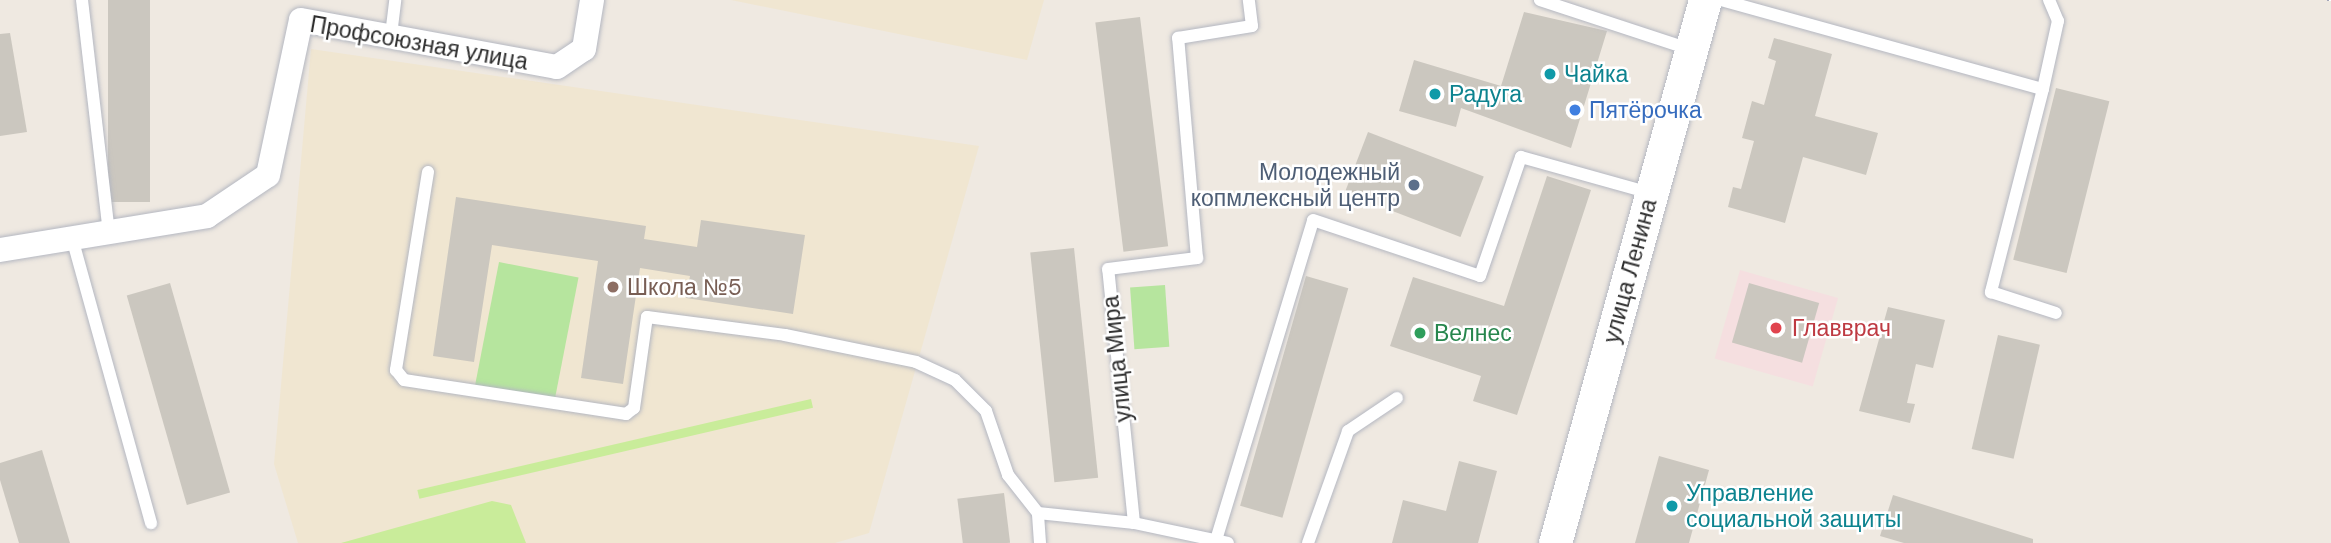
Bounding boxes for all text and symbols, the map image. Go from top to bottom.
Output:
street label: Профсоюзная улица [308,10,530,76]
place label: Чайка [1564,60,1628,88]
marker: Чайка [1542,66,1558,82]
place label: Радуга [1449,80,1522,108]
marker: Радуга [1427,86,1443,102]
place label: Пятёрочка [1589,96,1702,124]
marker: Пятёрочка [1567,102,1583,118]
place label: Молодежный копмлексный центр [1191,158,1400,212]
marker: Молодежный копмлексный центр [1406,177,1422,193]
street label: улица Ленина [1597,196,1663,346]
place label: Школа №5 [627,273,742,301]
marker: Школа №5 [605,279,621,295]
street label: улица Мира [1097,294,1137,424]
place label: Главврач [1792,314,1891,342]
marker: Главврач [1766,318,1786,338]
place label: Велнес [1434,319,1512,347]
marker: Велнес [1412,325,1428,341]
place label: Управление социальной защиты [1686,479,1901,533]
marker: Управление социальной защиты [1664,498,1680,514]

